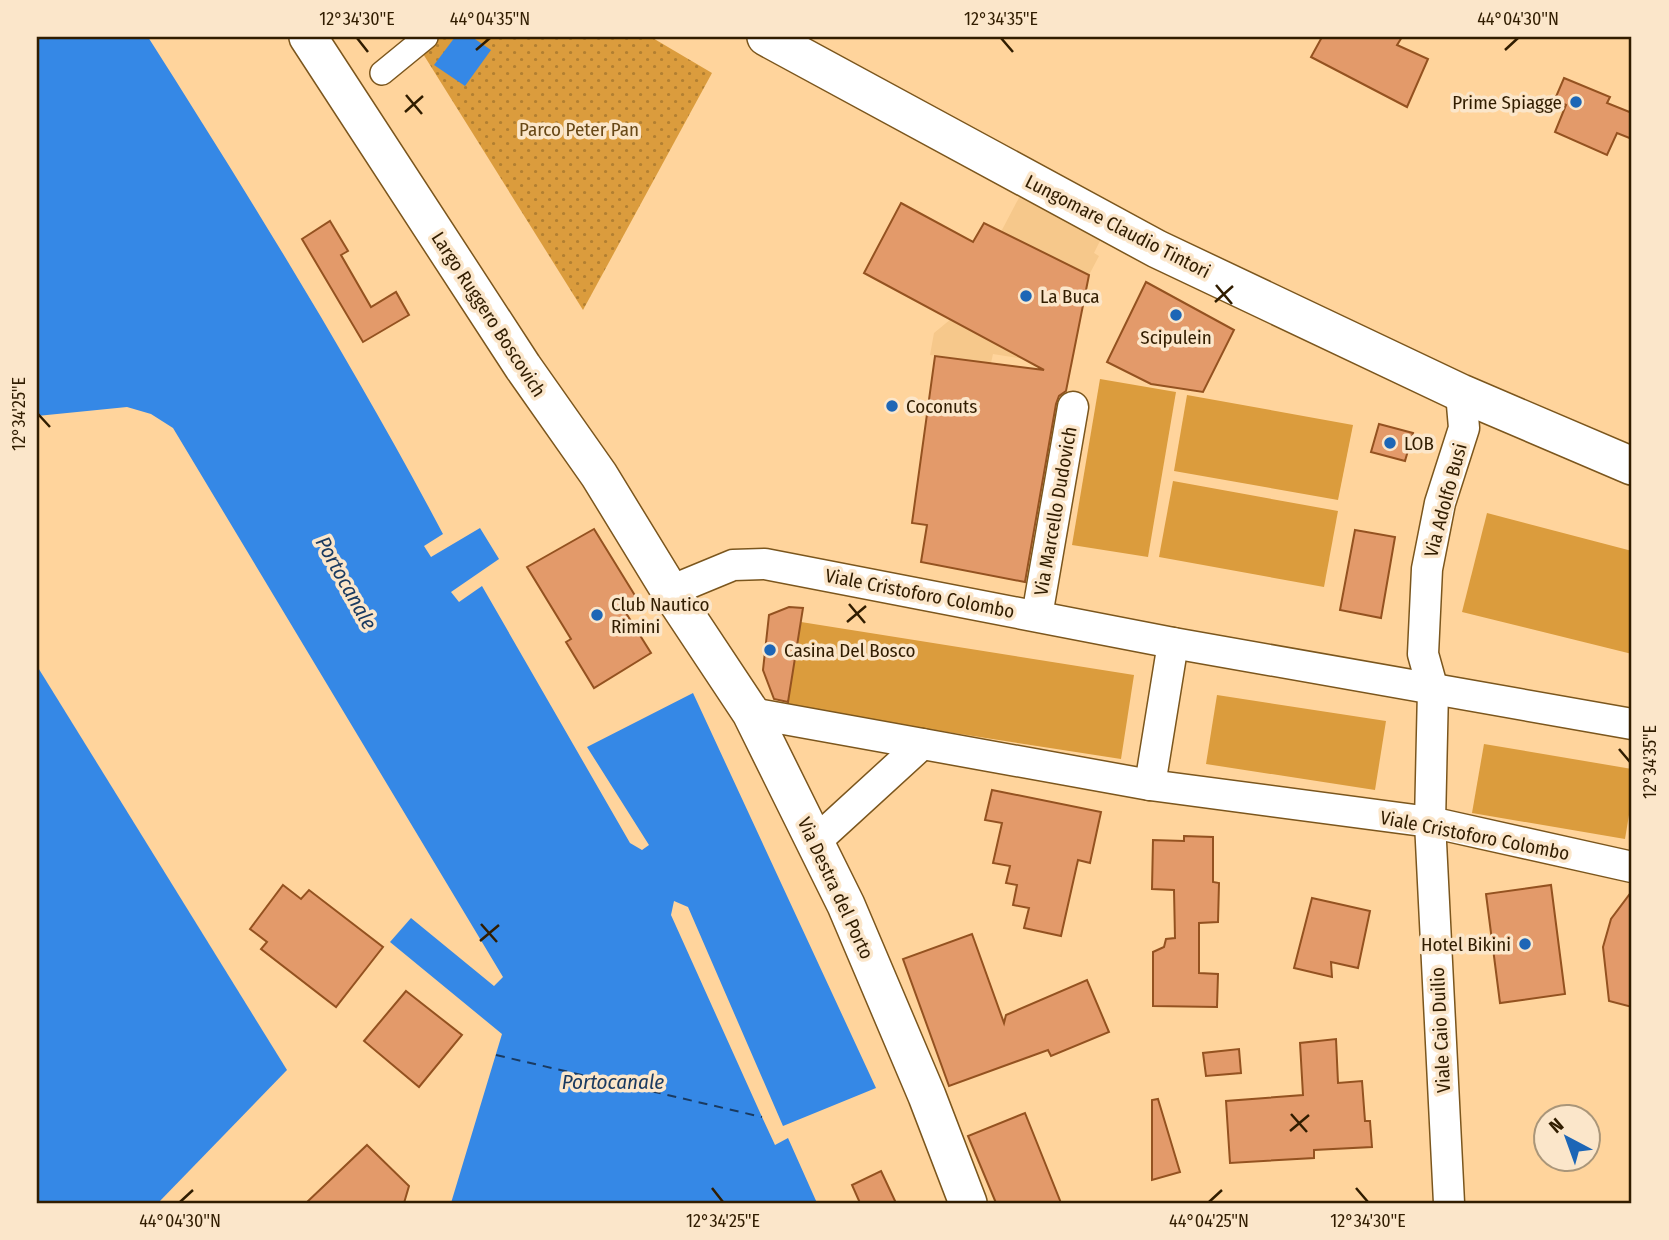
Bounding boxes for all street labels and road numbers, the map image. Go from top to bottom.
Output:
street label: Lungomare Claudio Tintori [1021,170,1214,283]
street label: Largo Ruggero Boscovich [427,227,551,401]
street label: Via Marcello Dudovich [1029,425,1082,597]
street label: Via Adolfo Busi [1419,441,1472,559]
street label: Viale Cristoforo Colombo [823,564,1016,623]
street label: Viale Cristoforo Colombo [1378,806,1571,865]
street label: Via Destra del Porto [793,814,878,963]
street label: Viale Caio Duilio [1426,966,1455,1093]

